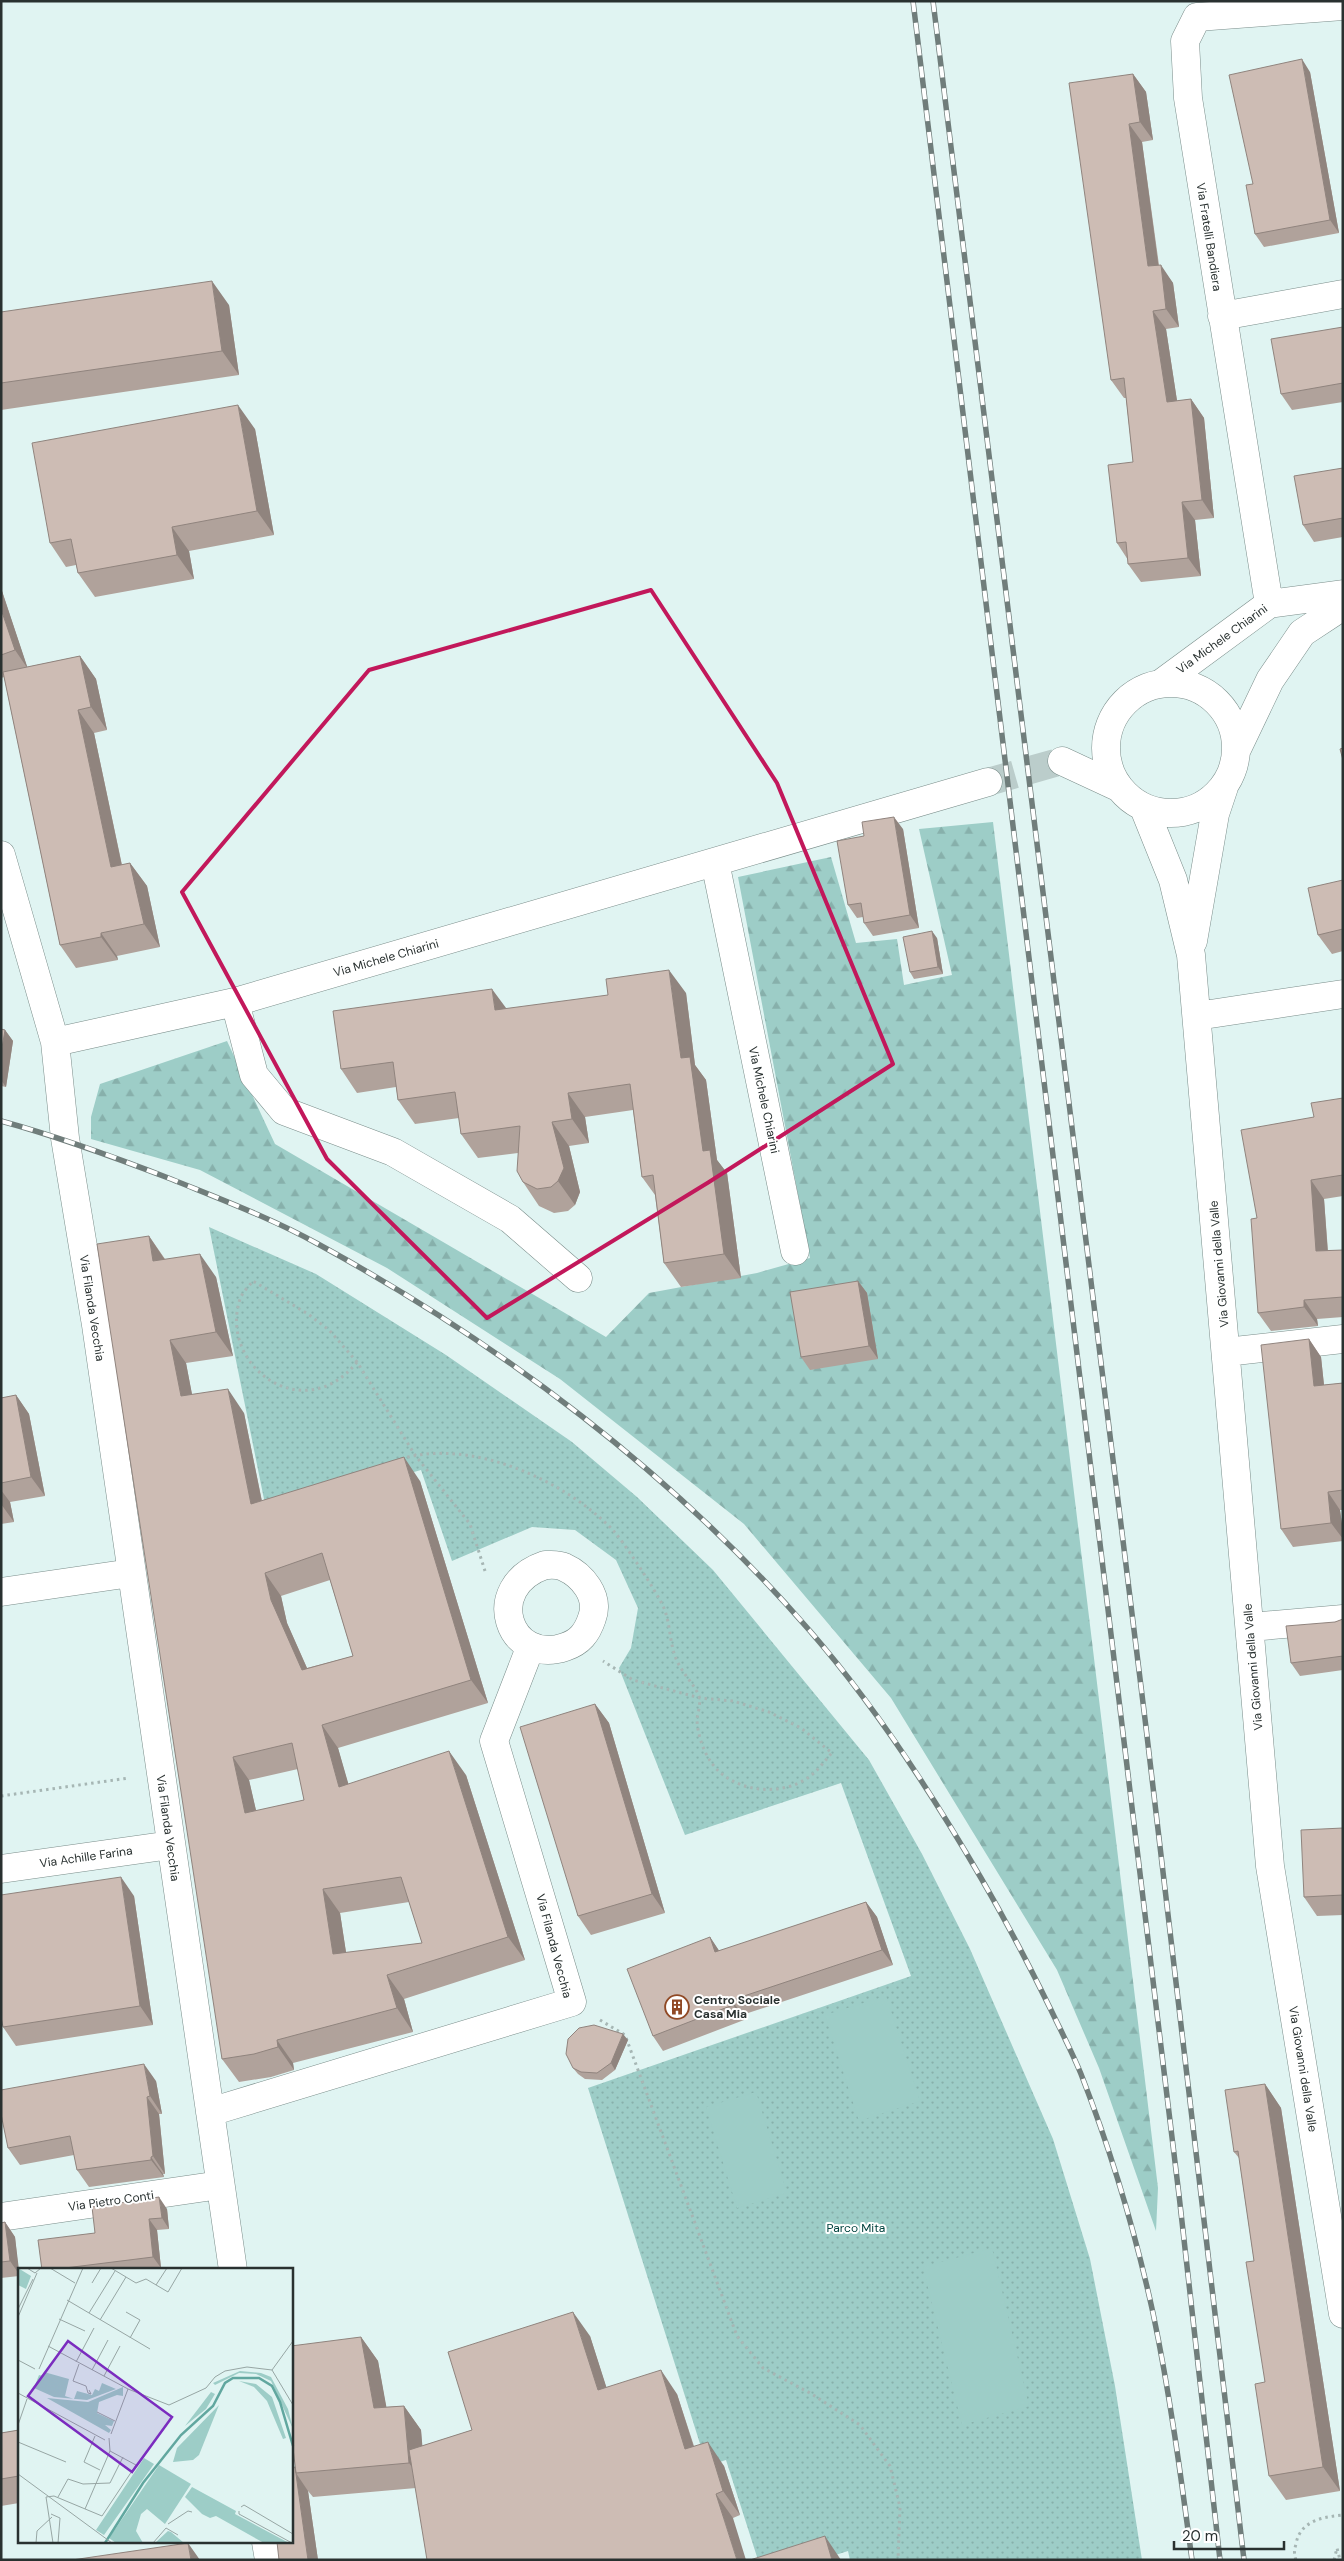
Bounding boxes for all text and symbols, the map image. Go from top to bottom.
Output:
street label: Via Fratelli Bandiera [1193,182,1225,292]
street label: Via Michele Chiarini [1173,600,1271,677]
street label: Via Michele Chiarini [331,935,441,981]
street label: Via Michele Chiarini [745,1045,783,1155]
street label: Via Giovanni della Valle [1205,1200,1233,1328]
street label: Via Filanda Vecchia [76,1254,108,1362]
street label: Via Giovanni della Valle [1239,1603,1267,1731]
street label: Via Filanda Vecchia [153,1774,183,1882]
street label: Via Achille Farina [39,1843,133,1871]
street label: Via Filanda Vecchia [532,1892,576,2000]
place label: Centro Sociale Casa Mia [694,1992,780,2022]
building icon: Centro Sociale Casa Mia [664,1994,690,2020]
street label: Via Giovanni della Valle [1285,2005,1321,2133]
street label: Via Pietro Conti [67,2187,155,2215]
park label: Parco Mita [827,2220,885,2236]
inset map [18,2268,292,2544]
scale bar [1174,2518,1284,2550]
text: 20 m [1182,2526,1218,2546]

